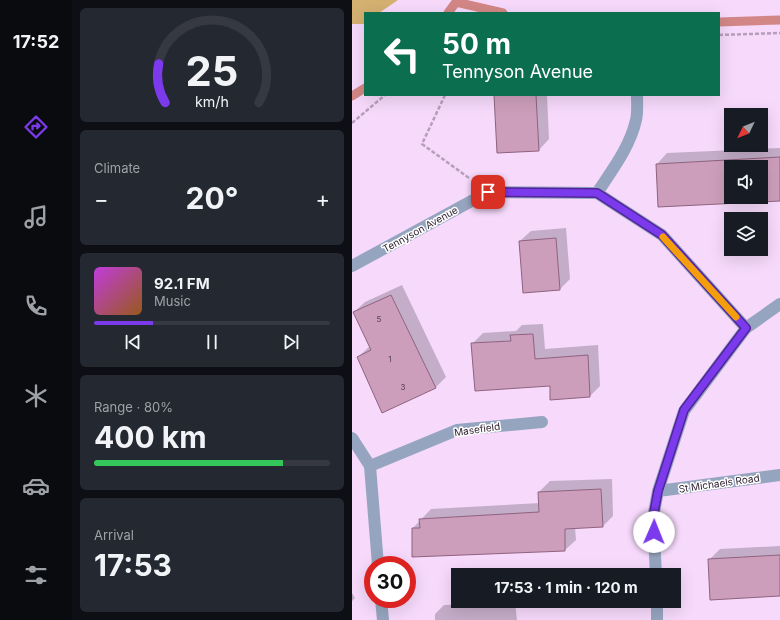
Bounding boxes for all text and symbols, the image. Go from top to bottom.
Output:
text: 50 m [442,27,511,61]
icon: left [376,28,428,80]
text: 17:52 [13,31,59,52]
text: 25 [186,46,238,96]
text: Tennyson Avenue [442,61,593,82]
text: km/h [195,93,229,110]
north arrow [724,108,768,152]
map controls [724,108,768,256]
icon: directions [22,113,50,141]
text: Climate [94,160,140,176]
button: sound [724,160,768,204]
pin [471,175,505,209]
text: 20° [186,180,238,216]
icon: arrive [477,181,499,203]
text: − [94,186,109,212]
text: + [315,186,330,212]
icon: music [22,203,50,231]
street label: Tennyson Avenue [380,203,460,255]
button: layers [724,212,768,256]
text: 92.1 FM [154,274,210,293]
icon: phone [22,292,50,320]
text: Music [154,293,191,309]
house number: 5 [377,314,382,324]
icon: previous [122,331,144,353]
icon: pause [201,331,223,353]
icon: next [280,331,302,353]
house number: 1 [388,354,392,364]
icon: climate [22,382,50,410]
house number: 3 [401,382,406,392]
text: Range · 80% [94,399,173,415]
text: 400 km [94,419,207,455]
street label: Masefield [453,420,501,438]
street label: St Michaels Road [678,471,760,495]
icon: car [22,472,50,500]
position arrow [633,511,675,553]
text: Arrival [94,527,134,543]
text: 17:53 [94,547,172,583]
speed limit sign: 30 [364,556,416,608]
icon: filters [22,561,50,589]
text: 17:53 · 1 min · 120 m [494,578,638,597]

